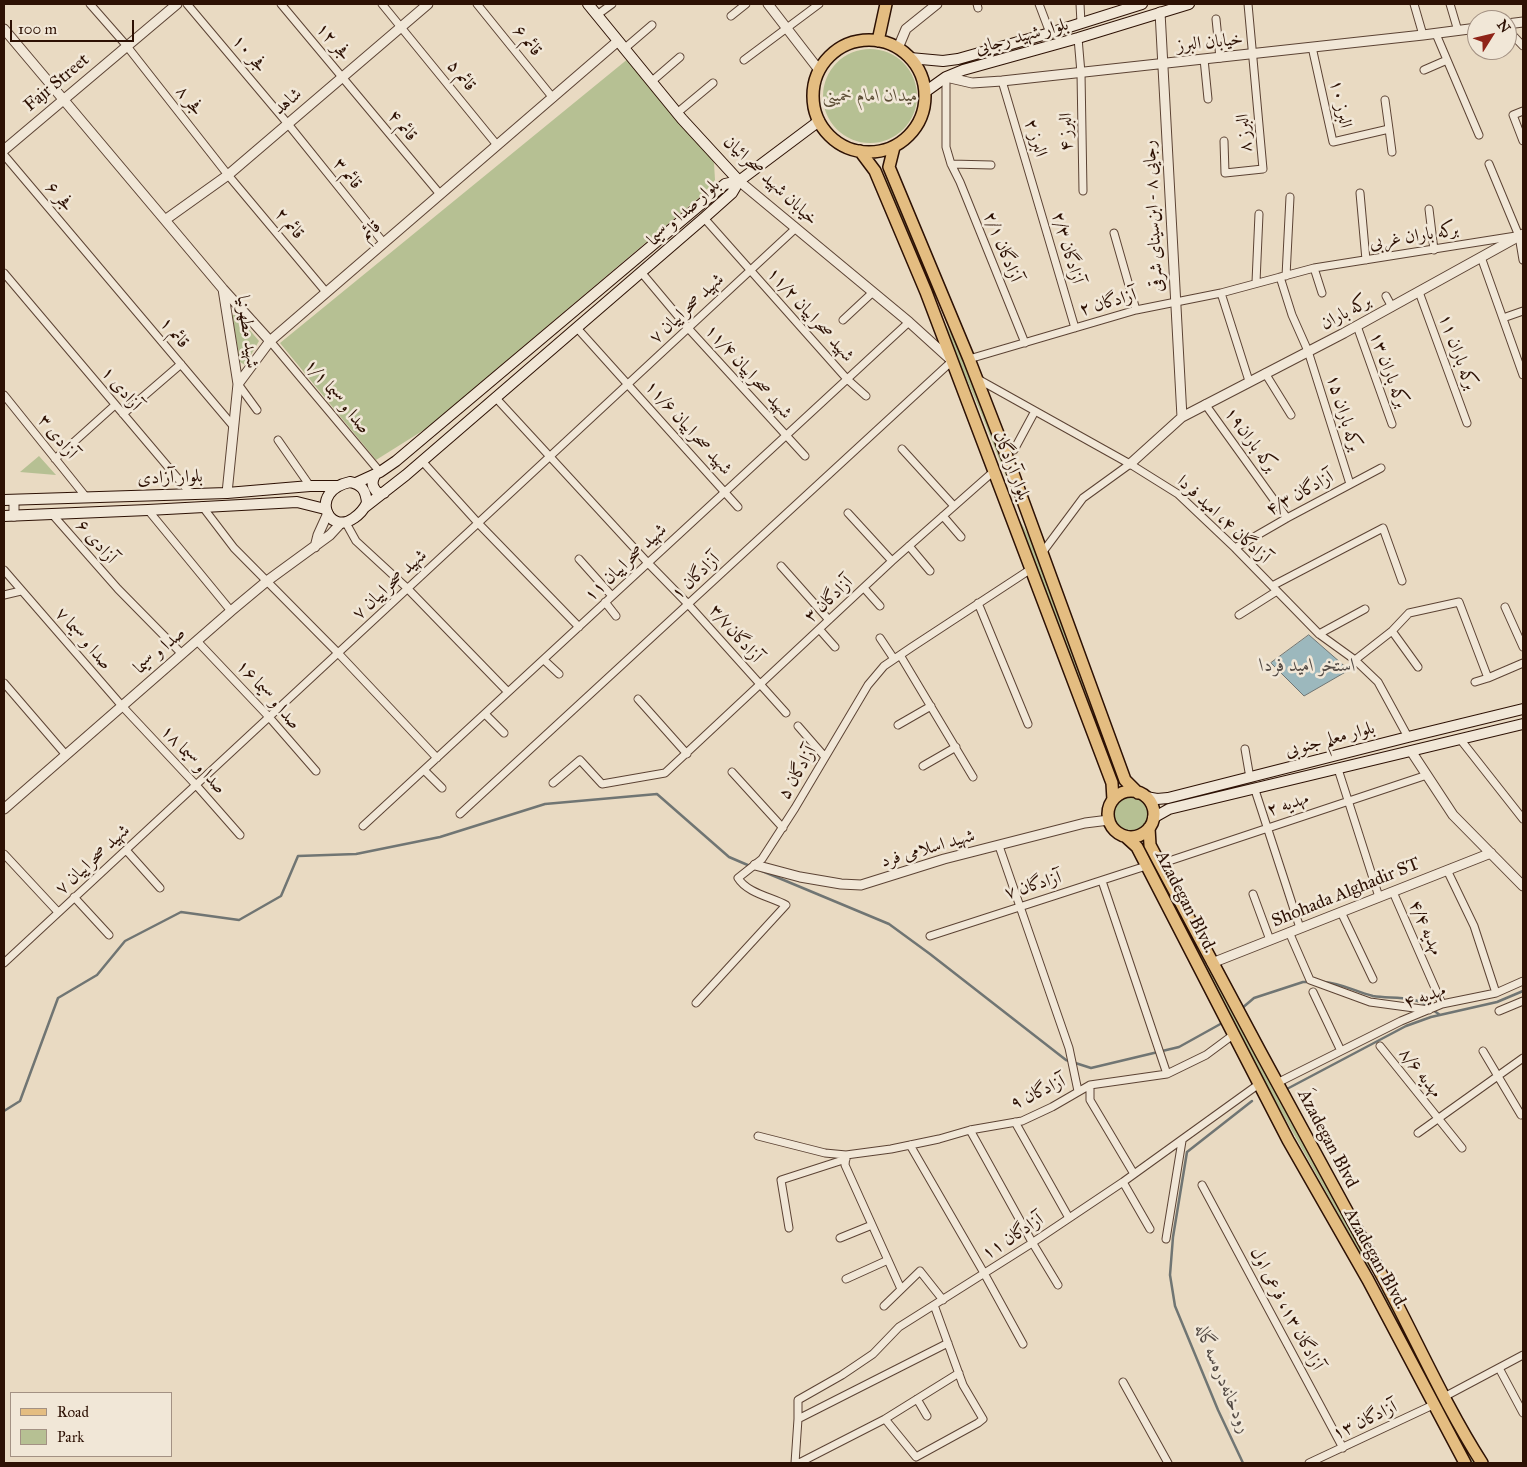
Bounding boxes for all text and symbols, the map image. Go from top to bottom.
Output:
scale bar [12,10,136,42]
north arrow [1467,10,1517,60]
street label: بلوار شهید رجایی [973,14,1071,60]
text: N [1493,17,1514,36]
street label: فجر ۱۲ [311,19,355,65]
text: 100 m [18,20,57,38]
street label: قائم ۶ [508,21,546,61]
street label: خیابان البرز [1176,29,1244,57]
street label: فجر ۱۰ [227,31,271,77]
street label: Fajr Street [20,49,94,117]
street label: قائم ۵ [442,56,480,96]
street label: البرز ۱۰ [1324,78,1356,130]
street label: فجر ۸ [171,82,207,120]
street label: شاهد [269,84,307,120]
park label: میدان امام خمینی [822,86,918,108]
street label: قائم ۴ [383,106,421,146]
street label: البرز ۴ [1056,113,1078,151]
street label: البرز ۸ [1233,113,1257,153]
street label: البرز ۲ [1019,116,1051,160]
street label: خیابان شهید صحرائیان [718,132,822,230]
street label: رجایی ۸ - ابن‌سینای شرقی [1139,140,1169,292]
street label: قائم ۳ [328,154,366,194]
street label: بلوار صدا و سیما [643,175,725,251]
street label: فجر ۶ [40,178,78,216]
street label: قائم ۲ [270,204,308,244]
street label: آزادگان ۲/۱ [978,209,1026,285]
street label: آزادگان ۲/۳ [1046,210,1088,286]
street label: قائم [356,216,386,246]
street label: برکه باران غربی [1368,219,1460,255]
street label: شهید صحراییان ۱۱/۲ [762,263,858,367]
street label: شهید صحراییان ۷ [645,269,729,349]
street label: آزادگان ۲ [1077,285,1139,321]
street label: برکه باران [1317,291,1375,335]
street label: شهید مطهرنیا [231,294,263,370]
street label: برکه باران ۱۱ [1433,311,1481,393]
street label: قائم ۱ [155,313,193,353]
street label: شهید صحراییان ۱۱/۴ [700,320,796,424]
street label: برکه باران ۱۳ [1364,329,1412,411]
street label: صدا و سیما ۱/۱ [299,355,375,439]
street label: آزادی ۱ [96,362,146,416]
street label: برکه باران ۱۵ [1321,372,1365,454]
street label: شهید صحراییان ۱۱/۶ [640,376,736,480]
street label: برکه باران۱۹ [1219,403,1281,477]
street label: آزادی ۳ [32,410,82,464]
street label: بلوار آزادگان [988,428,1034,504]
street label: بلوار آزادی [137,466,203,490]
street label: آزادگان ۴/۳ [1263,467,1337,521]
street label: آزادگان ۴، امید فردا [1172,471,1274,569]
street label: آزادی ۶ [71,516,121,568]
street label: شهید صحراییان ۱۱ [580,519,672,607]
street label: شهید صحراییان ۷ [348,545,432,625]
street label: آزادگان ۱ [667,549,725,605]
street label: آزادگان ۳ [800,572,858,628]
street label: آزادگان۳/۷ [704,601,766,667]
street label: صدا و سیما ۷ [50,603,116,675]
street label: صدا و سیما [130,623,190,679]
water label: استخر امید فردا [1260,655,1356,677]
street label: صدا و سیما ۱۶ [231,656,305,734]
street label: بلوار معلم جنوبی [1283,718,1377,762]
street label: صدا و سیما ۱۸ [156,721,230,799]
street label: آزادگان ۵ [774,742,822,804]
street label: مهدیه ۲ [1264,788,1312,822]
street label: شهید صحراییان ۷ [51,820,135,900]
street label: شهید اسلامی فرد [879,825,977,873]
street label: Azadegan Blvd. [1150,847,1220,957]
street label: Shohada Alghadir ST [1269,853,1423,933]
street label: آزادگان ۷ [1002,867,1064,905]
street label: مهدیه ۴/۴ [1403,897,1447,959]
street label: مهدیه ۴ [1401,980,1449,1014]
street label: مهدیه ۸/۶ [1394,1044,1446,1102]
street label: آزادگان ۹ [1007,1071,1069,1115]
street label: َAzadegan Blvd [1292,1086,1362,1192]
street label: Azadegan Blvd. [1338,1205,1412,1313]
street label: آزادگان ۱۱ [978,1209,1048,1265]
street label: آزادگان ۱۳، فرعی اول [1245,1244,1327,1374]
water label: رودخانه‌دره‌سه‌گاله [1189,1321,1255,1437]
legend [10,1392,172,1457]
street label: آزادگان ۱۳ [1329,1397,1401,1445]
text: Road [57,1403,89,1421]
text: Park [57,1428,84,1446]

